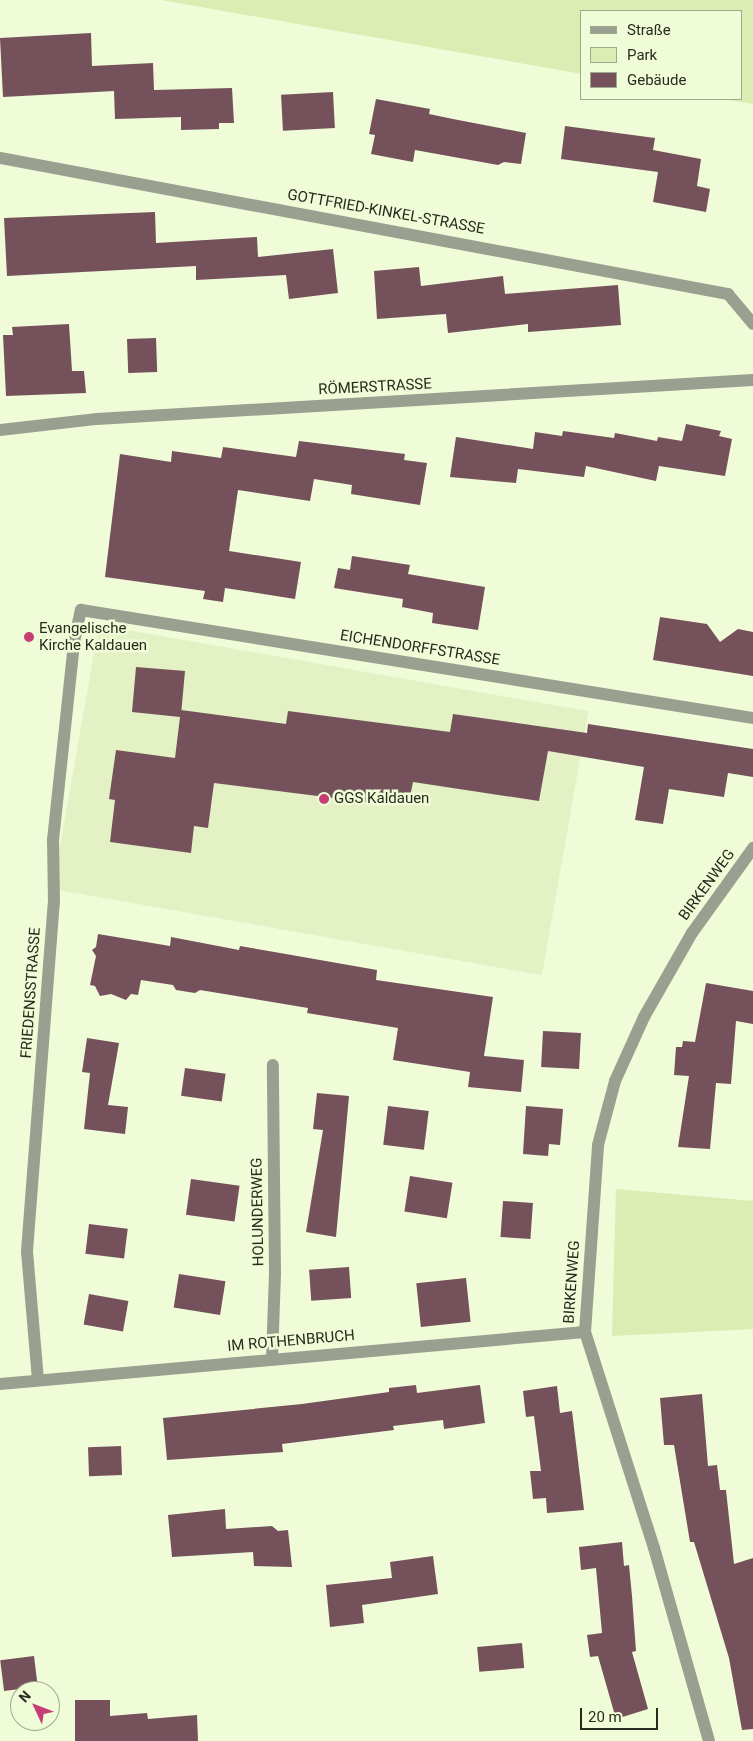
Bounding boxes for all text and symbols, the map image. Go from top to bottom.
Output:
legend [580,10,743,100]
text: Straße [627,21,671,39]
text: Park [627,46,657,64]
text: Gebäude [627,71,686,89]
street label: GOTTFRIED-KINKEL-STRASSE [286,186,486,238]
street label: RÖMERSTRASSE [318,375,432,399]
place label: Evangelische Kirche Kaldauen [39,619,147,654]
street label: EICHENDORFFSTRASSE [339,626,501,670]
marker: Evangelische Kirche Kaldauen [23,631,35,643]
place label: GGS Kaldauen [334,790,429,808]
marker: GGS Kaldauen [318,793,330,805]
street label: BIRKENWEG [675,846,739,924]
street label: FRIEDENSSTRASSE [17,927,45,1059]
street label: HOLUNDERWEG [248,1157,268,1267]
street label: BIRKENWEG [560,1240,584,1324]
street label: IM ROTHENBRUCH [227,1326,355,1356]
north arrow [10,1681,60,1731]
text: N [16,1687,34,1706]
scale bar [583,1698,660,1730]
text: 20 m [588,1708,622,1726]

